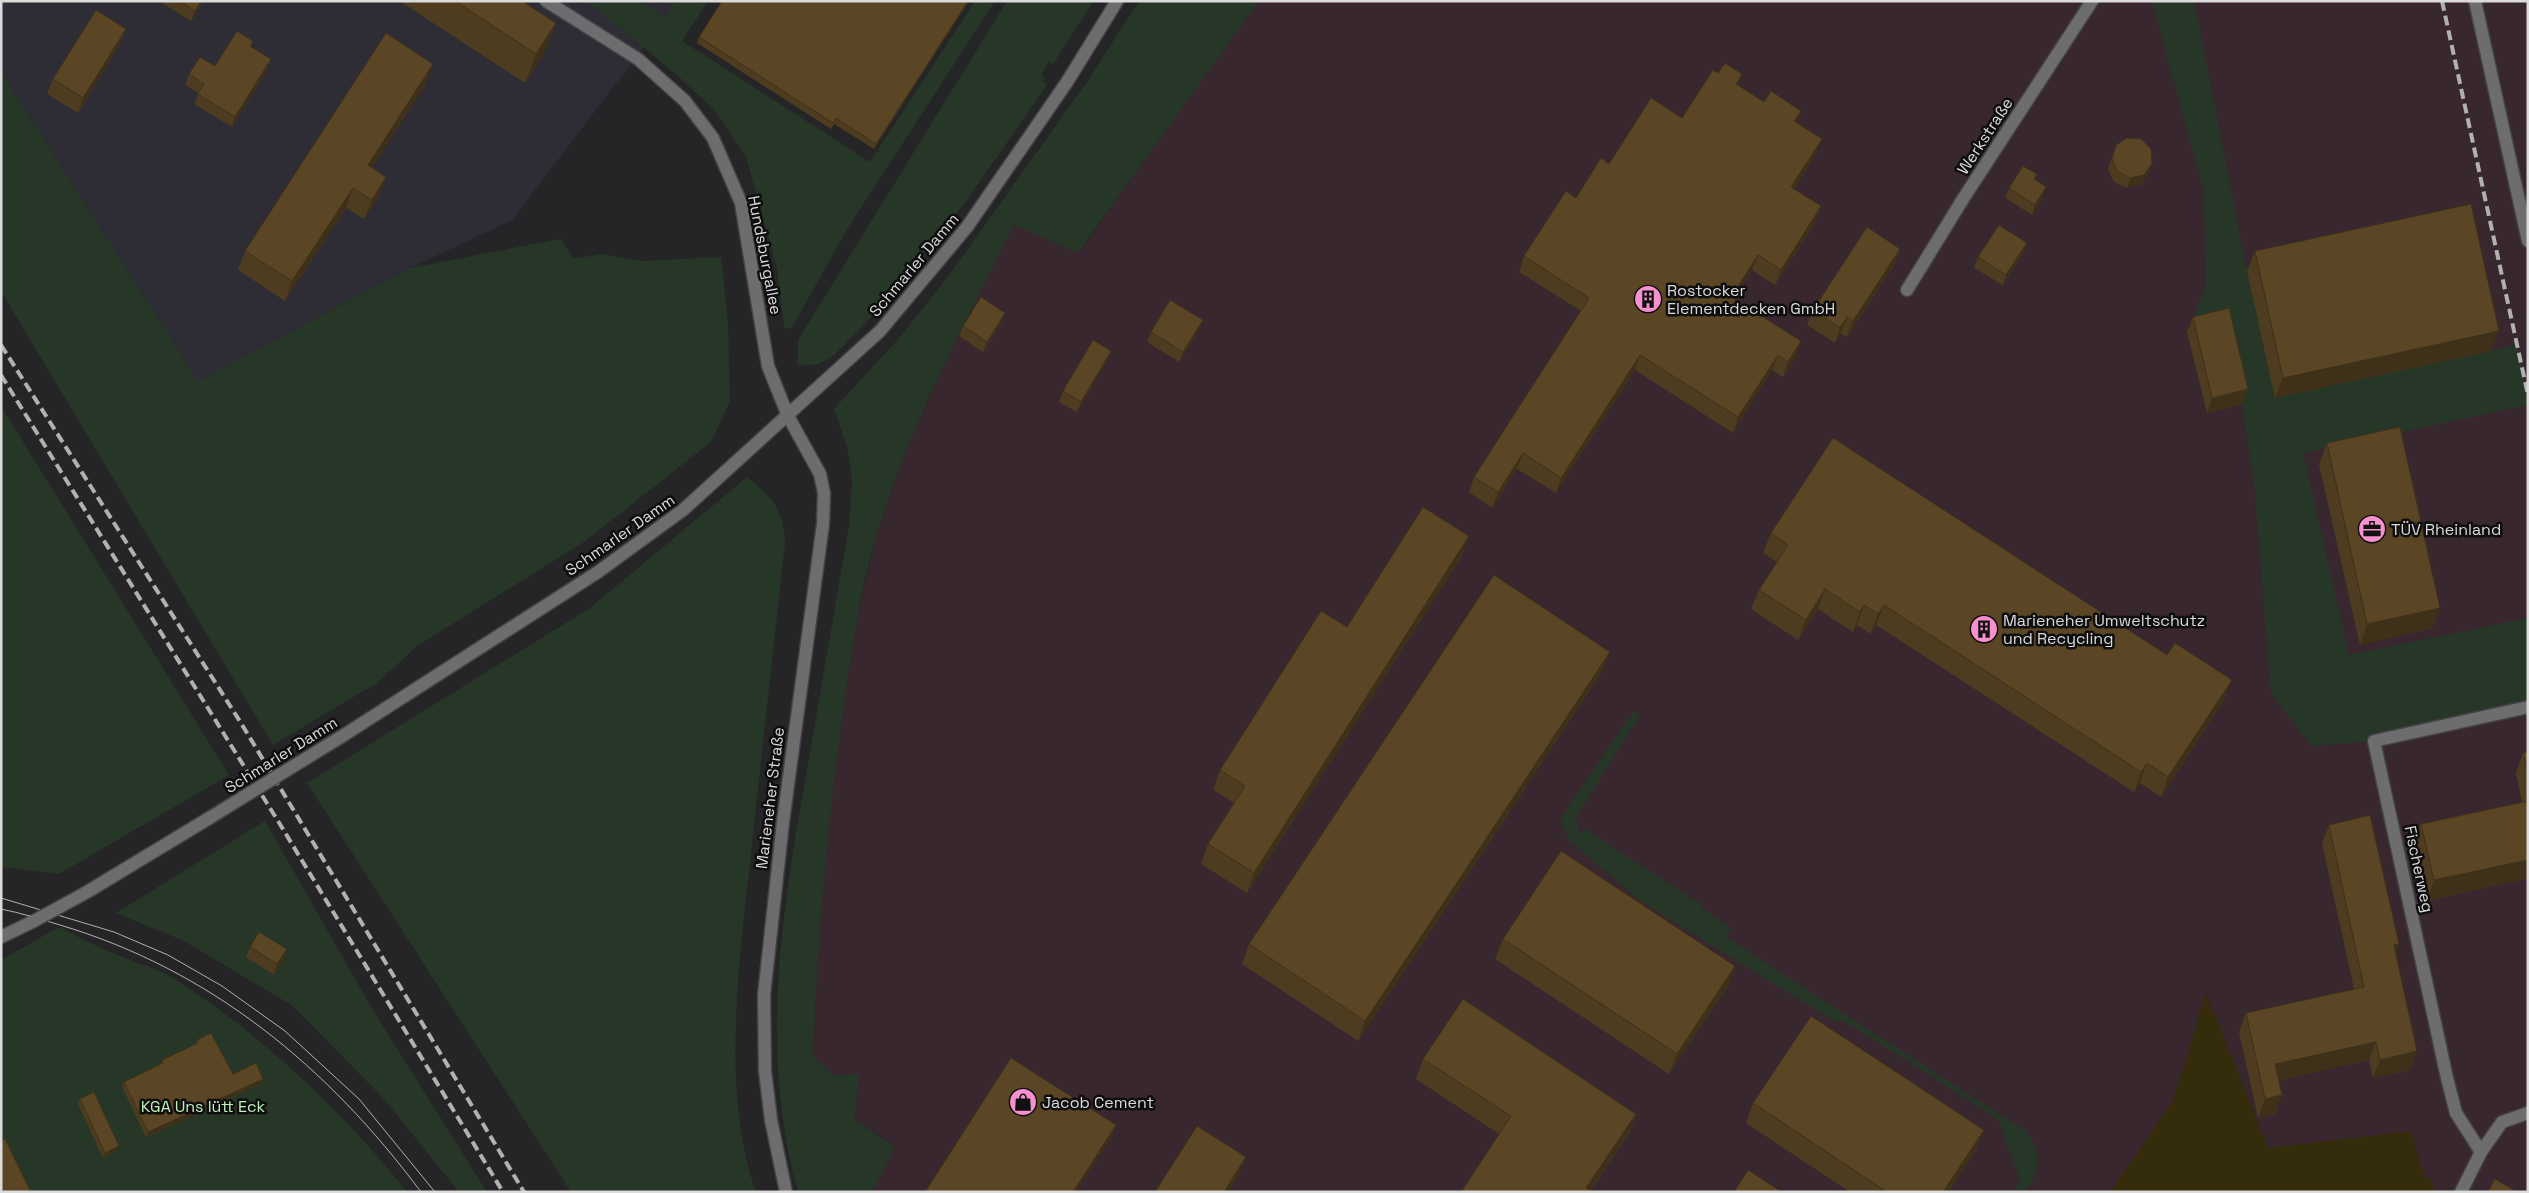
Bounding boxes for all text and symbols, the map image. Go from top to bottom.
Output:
street label: Werkstraße [1952,93,2018,179]
street label: Hundsburgallee [743,194,787,316]
street label: Schmarler Damm [864,209,964,321]
place label: Rostocker Elementdecken GmbH [1667,280,1835,319]
building icon: Rostocker Elementdecken GmbH [1633,284,1663,314]
street label: Schmarler Damm [561,489,679,581]
office icon: TÜV Rheinland [2357,514,2387,544]
place label: TÜV Rheinland [2391,519,2501,540]
place label: Marieneher Umweltschutz und Recycling [2003,610,2205,649]
building icon: Marieneher Umweltschutz und Recycling [1969,614,1999,644]
street label: Schmarler Damm [221,712,341,798]
street label: Marieneher Straße [751,726,789,870]
street label: Fischerweg [2400,824,2438,914]
shop icon: Jacob Cement [1008,1087,1038,1117]
place label: Jacob Cement [1042,1092,1154,1113]
park label: KGA Uns lütt Eck [141,1096,266,1117]

